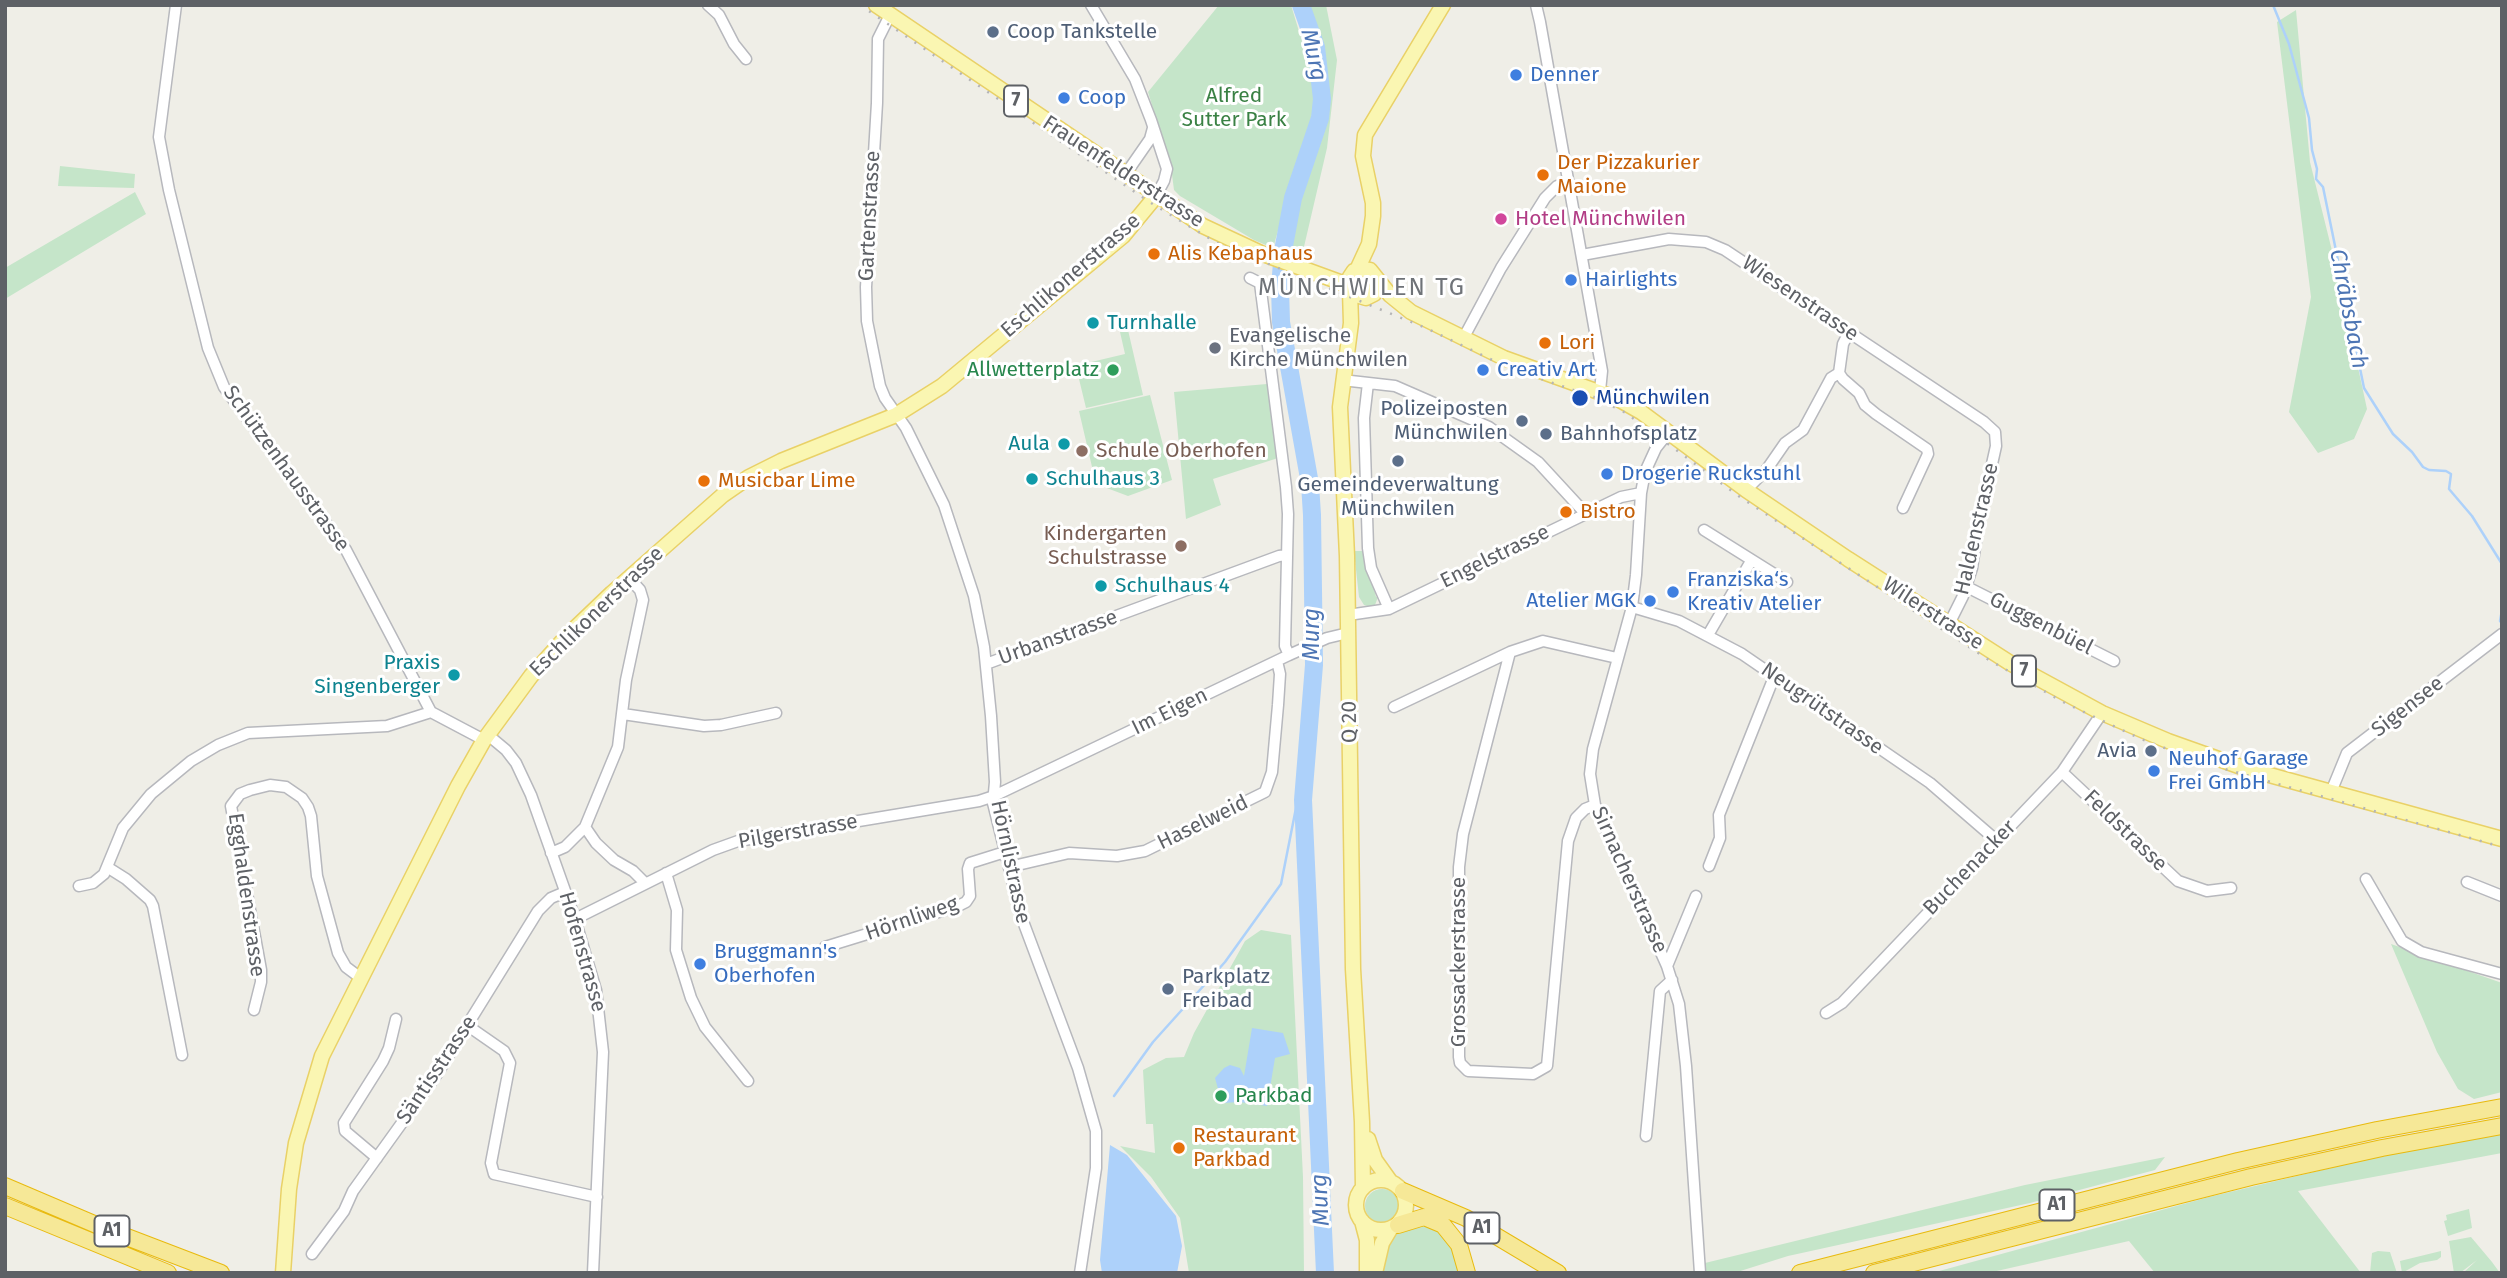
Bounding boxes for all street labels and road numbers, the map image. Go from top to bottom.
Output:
road number: 7 [1004,86,1028,116]
street label: Frauenfelderstrasse [1038,110,1208,234]
street label: Gartenstrasse [854,150,886,282]
street label: Eschlikonerstrasse [996,209,1146,343]
street label: Wiesenstrasse [1737,251,1863,347]
street label: Schützenhausstrasse [217,381,355,557]
street label: Haldenstrasse [1950,461,2004,597]
street label: Engelstrasse [1436,520,1554,594]
street label: Eschlikonerstrasse [525,542,669,682]
street label: Wilerstrasse [1878,572,1988,656]
street label: Guggenbüel [1985,587,2097,661]
street label: Urbanstrasse [995,605,1121,671]
road number: 7 [2012,656,2036,686]
street label: Neugrütstrasse [1756,657,1888,761]
street label: Sigensee [2367,671,2449,743]
street label: Im Eigen [1128,683,1212,741]
street label: Q 20 [1337,701,1363,743]
street label: Feldstrasse [2078,785,2172,877]
street label: Haselweid [1153,790,1253,856]
street label: Hörnlistrasse [985,798,1035,926]
street label: Sirnacherstrasse [1585,803,1673,957]
street label: Pilgerstrasse [736,809,860,855]
street label: Egghaldenstrasse [222,811,270,979]
street label: Buchenacker [1918,815,2022,921]
street label: Grossackerstrasse [1446,877,1472,1047]
street label: Hofenstrasse [553,889,611,1015]
street label: Hörnliweg [862,891,962,947]
street label: Säntisstrasse [392,1011,482,1129]
road number: A1 [2039,1190,2074,1220]
road number: A1 [1464,1212,1500,1244]
road number: A1 [94,1216,130,1246]

